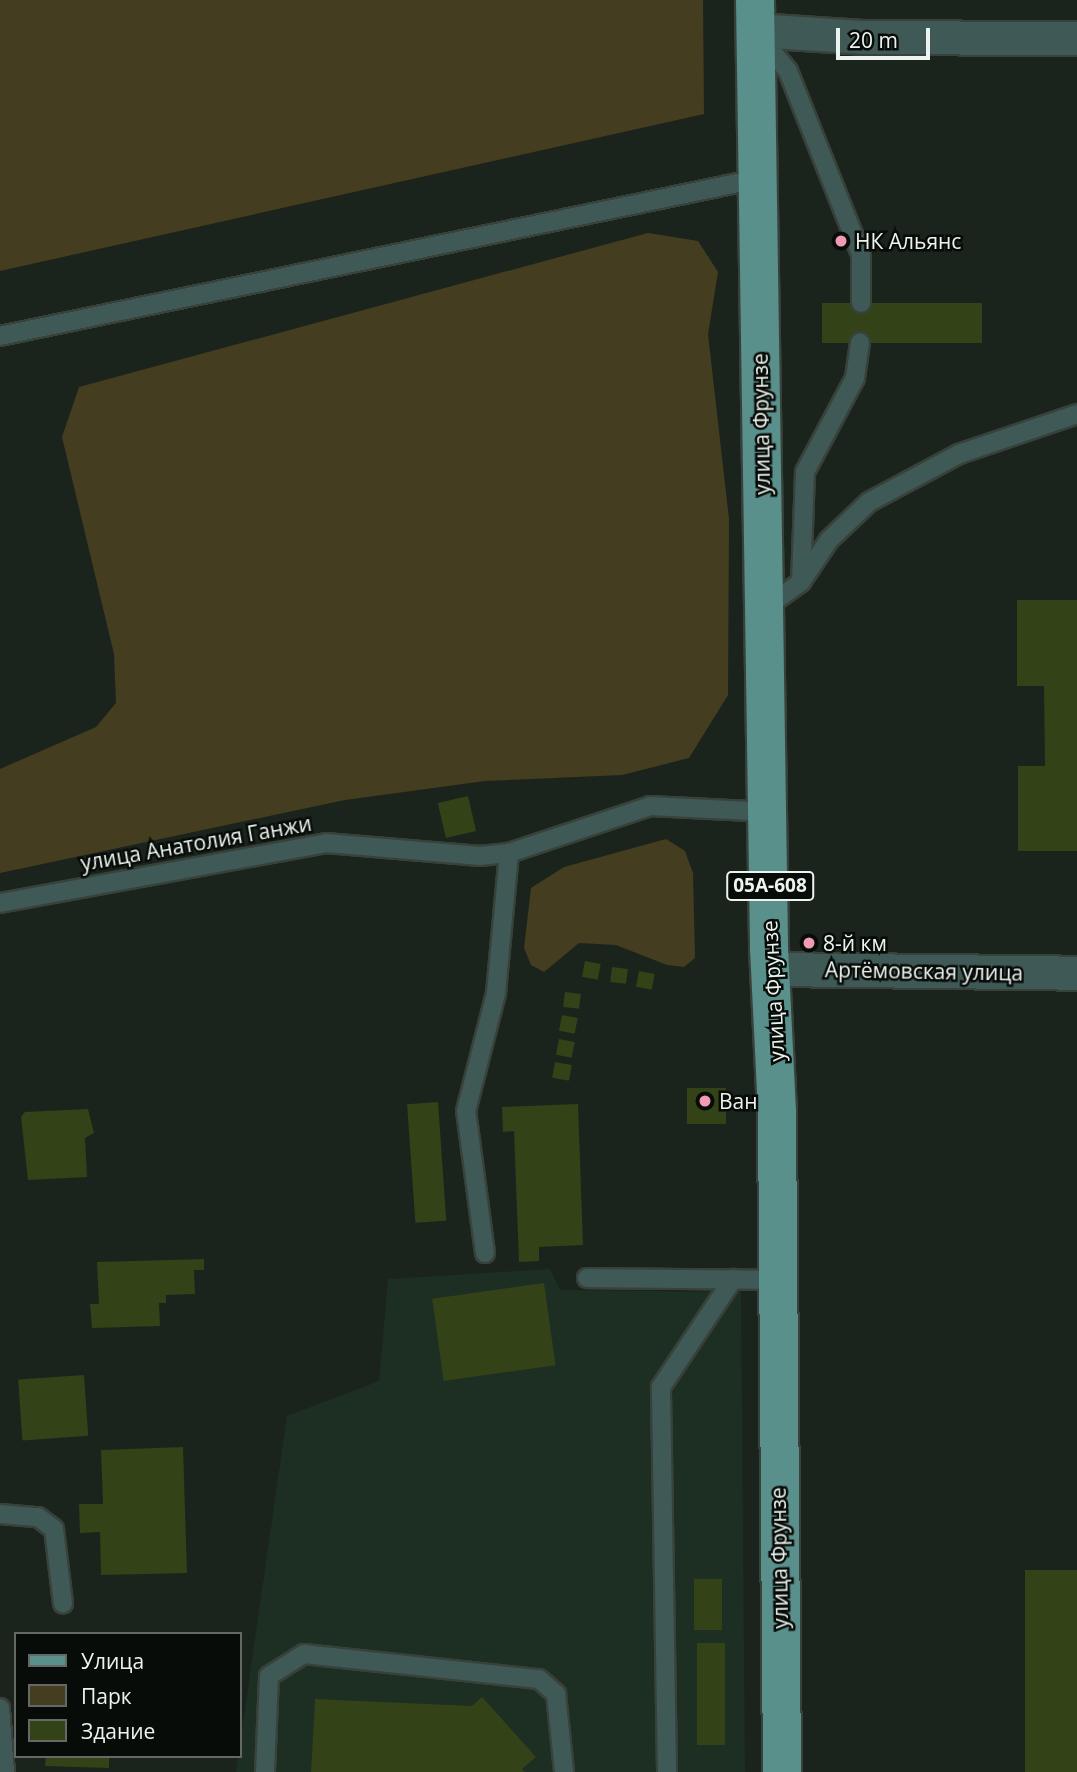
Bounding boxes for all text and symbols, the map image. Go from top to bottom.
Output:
scale bar [839,14,934,58]
text: 20 m [849,26,898,54]
place label: НК Альянс [855,228,961,254]
marker: НК Альянс [833,233,849,249]
street label: улица Фрунзе [747,353,775,495]
street label: улица Анатолия Ганжи [79,810,313,876]
road number: 05А-608 [724,870,816,902]
street label: улица Фрунзе [757,920,789,1062]
place label: 8-й км [823,930,887,956]
marker: 8-й км [801,935,817,951]
street label: Артёмовская улица [825,957,1023,985]
place label: Ван [719,1088,758,1114]
marker: Ван [697,1093,713,1109]
street label: улица Фрунзе [765,1487,793,1629]
legend [14,1632,242,1758]
text: Улица [81,1647,144,1675]
text: Парк [81,1682,132,1710]
text: Здание [81,1717,155,1745]

